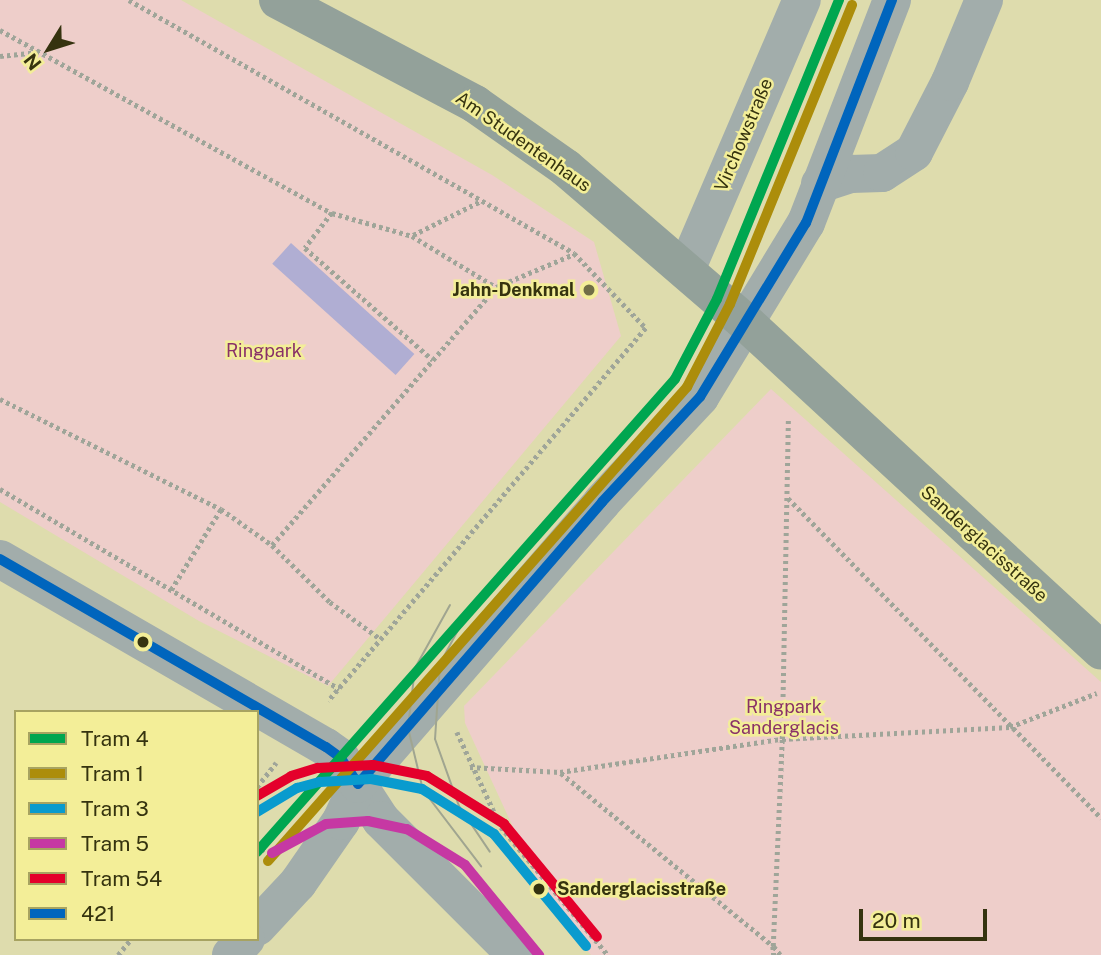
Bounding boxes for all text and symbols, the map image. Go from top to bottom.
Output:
north arrow [14,14,84,84]
text: N [19,49,46,75]
street label: Virchowstraße [710,75,778,195]
street label: Am Studentenhaus [451,87,595,197]
place label: Jahn-Denkmal [453,279,575,301]
marker: Jahn-Denkmal [581,282,597,298]
park label: Ringpark [226,340,302,362]
street label: Sanderglacisstraße [916,481,1052,607]
unlabelled marker [136,635,150,649]
park label: Ringpark Sanderglacis [729,697,839,740]
legend [14,710,259,941]
text: Tram 4 [81,726,149,751]
text: Tram 1 [81,761,144,786]
text: Tram 3 [81,796,149,821]
text: Tram 5 [81,831,149,856]
text: Tram 54 [81,866,162,891]
marker: Sanderglacisstraße [527,877,551,901]
place label: Sanderglacisstraße [557,878,726,900]
scale bar [863,895,991,939]
text: 421 [81,901,115,926]
text: 20 m [872,908,921,933]

